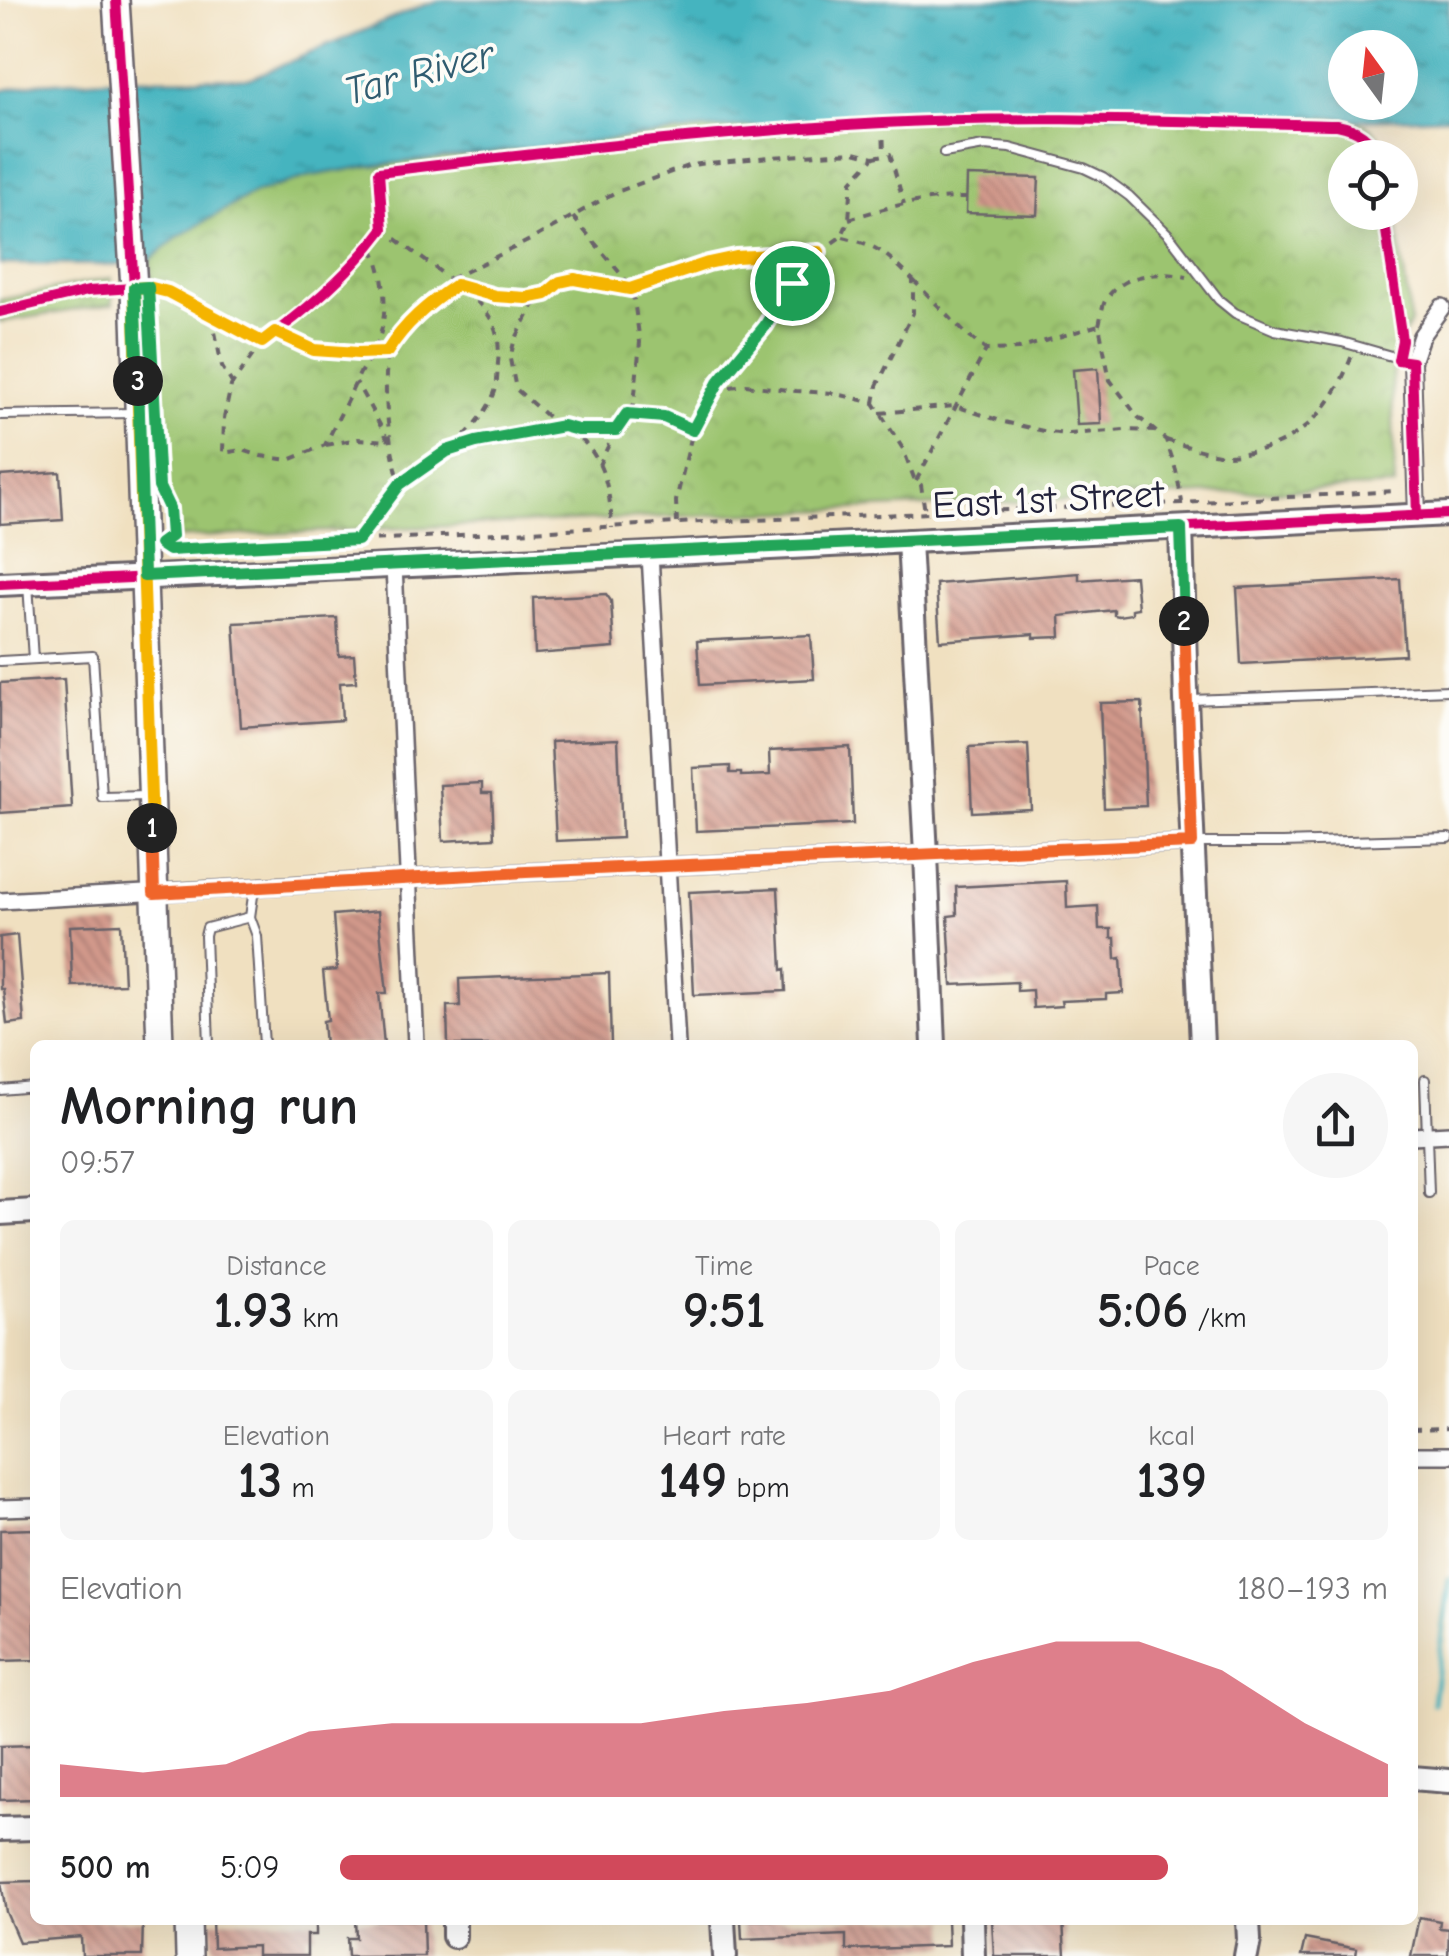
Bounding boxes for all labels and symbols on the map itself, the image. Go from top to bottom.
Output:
water label: Tar River [339,30,501,115]
north arrow [1328,30,1418,120]
pin [750,241,835,326]
pin: 3 [113,356,163,406]
street label: East 1st Street [931,472,1166,528]
pin: 2 [1159,596,1209,646]
pin: 1 [127,803,177,853]

